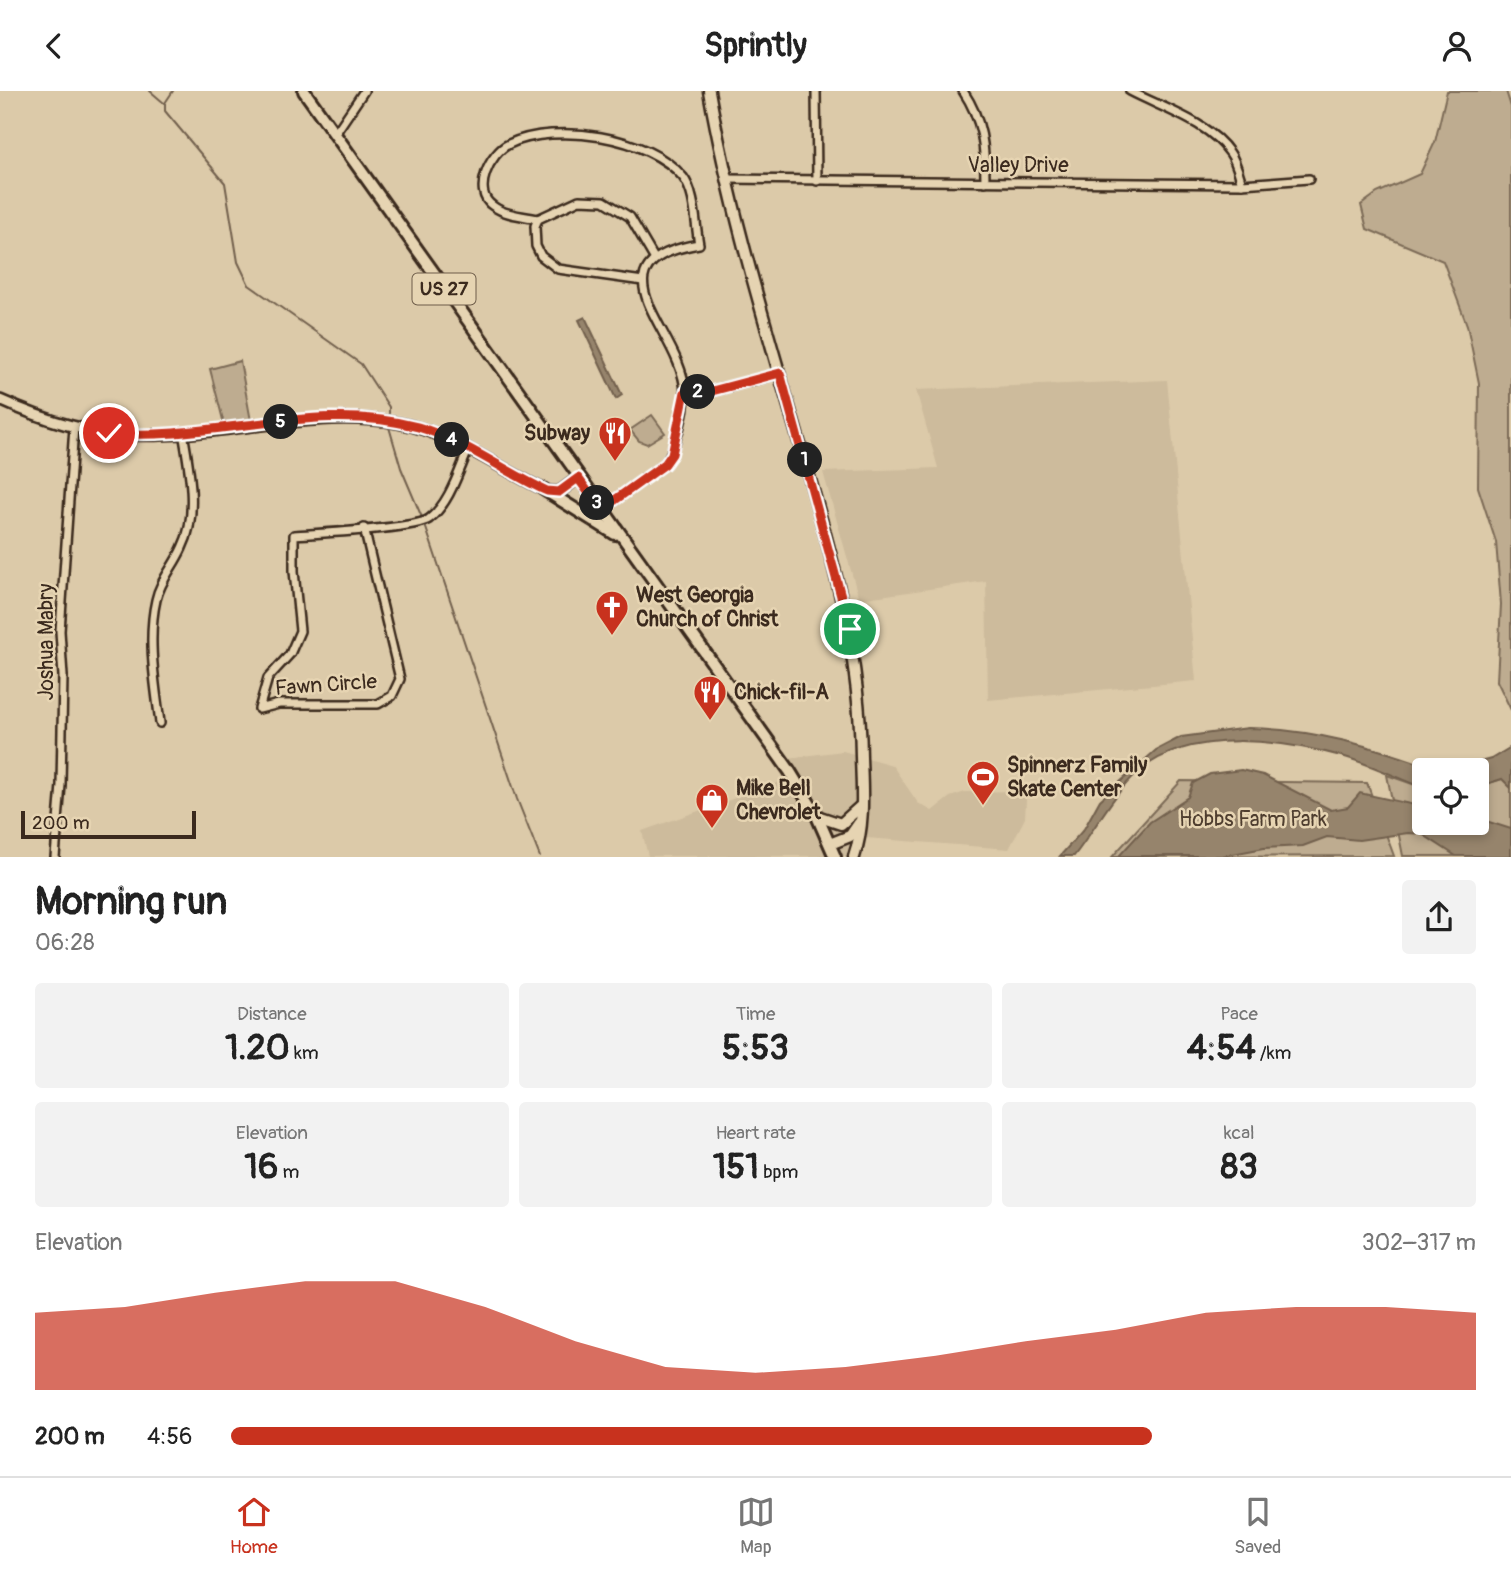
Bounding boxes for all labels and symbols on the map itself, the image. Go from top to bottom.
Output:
street label: Valley Drive [967,152,1069,179]
road number: US 27 [412,273,476,305]
pin: 2 [680,375,716,409]
pin [79,403,139,463]
pin: 5 [264,405,298,439]
restaurant icon: Subway [596,414,634,463]
place label: Subway [524,420,590,447]
pin: 4 [434,423,470,457]
pin: 1 [788,443,822,477]
pin: 3 [580,485,614,521]
place label: West Georgia Church of Christ [636,582,779,633]
street label: Joshua Mabry [33,583,60,701]
church icon: West Georgia Church of Christ [593,588,631,637]
pin [820,599,880,659]
street label: Fawn Circle [274,668,378,702]
restaurant icon: Chick-fil-A [691,673,729,722]
place label: Chick-fil-A [734,679,829,706]
place label: Spinnerz Family Skate Center [1007,752,1147,803]
sports icon: Spinnerz Family Skate Center [964,758,1002,807]
place label: Mike Bell Chevrolet [736,775,821,826]
shop icon: Mike Bell Chevrolet [693,781,731,830]
park label: Hobbs Farm Park [1179,806,1327,833]
scale bar [21,807,196,839]

